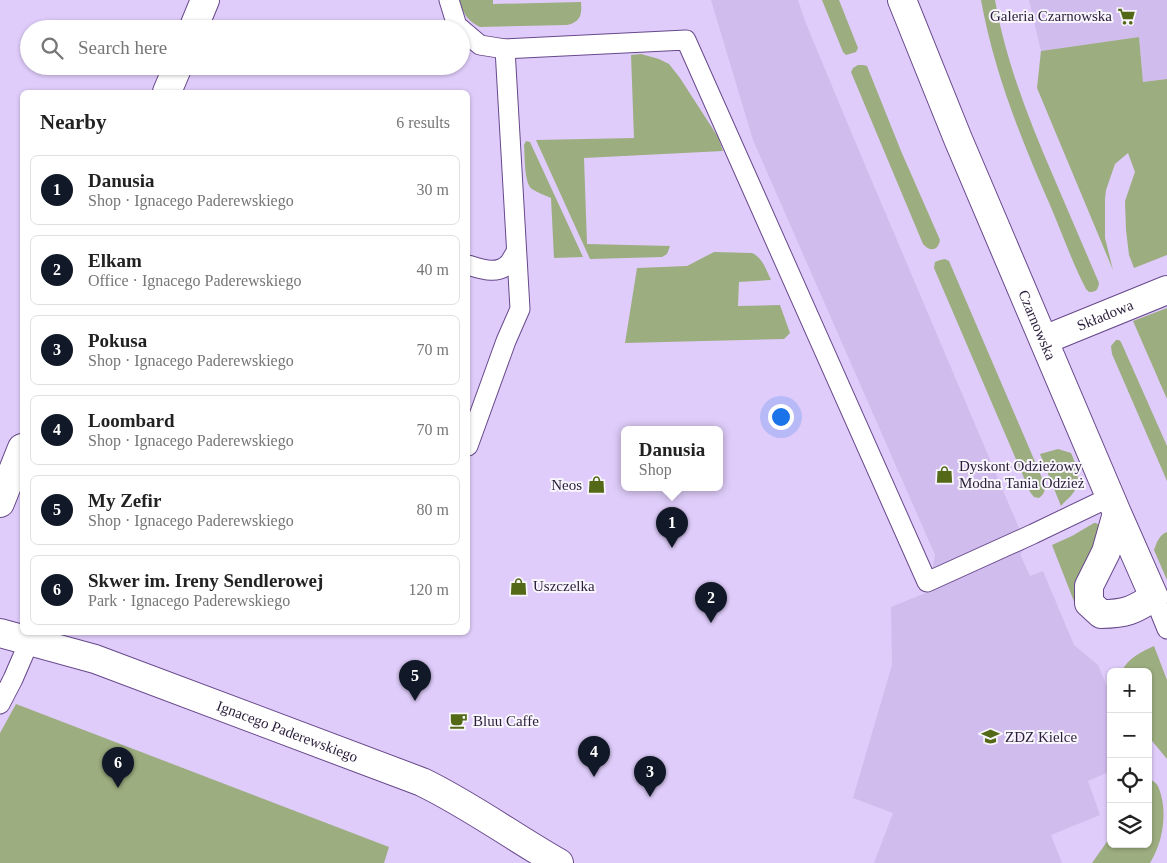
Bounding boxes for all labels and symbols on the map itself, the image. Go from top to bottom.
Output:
supermarket icon: Galeria Czarnowska [1116,6,1136,26]
place label: Galeria Czarnowska [990,8,1112,24]
street label: Czarnowska [1015,288,1059,363]
street label: Składowa [1075,296,1136,334]
your location [768,404,794,430]
place label: Dyskont Odzieżowy Modna Tania Odzież [959,458,1085,491]
shop icon: Dyskont Odzieżowy Modna Tania Odzież [935,465,955,485]
shop icon: Neos [586,475,606,495]
place label: Neos [551,477,582,493]
pin: 1 [656,507,688,548]
shop icon: Uszczelka [509,576,529,596]
place label: Uszczelka [533,578,595,594]
pin: 2 [695,582,727,623]
pin: 5 [399,660,431,701]
street label: Ignacego Paderewskiego [214,698,360,765]
cafe icon: Bluu Caffe [449,711,469,731]
place label: Bluu Caffe [473,713,539,729]
school or university icon: ZDZ Kielce [981,727,1001,747]
place label: ZDZ Kielce [1005,729,1077,745]
pin: 4 [578,736,610,777]
pin: 6 [102,747,134,788]
pin: 3 [634,756,666,797]

